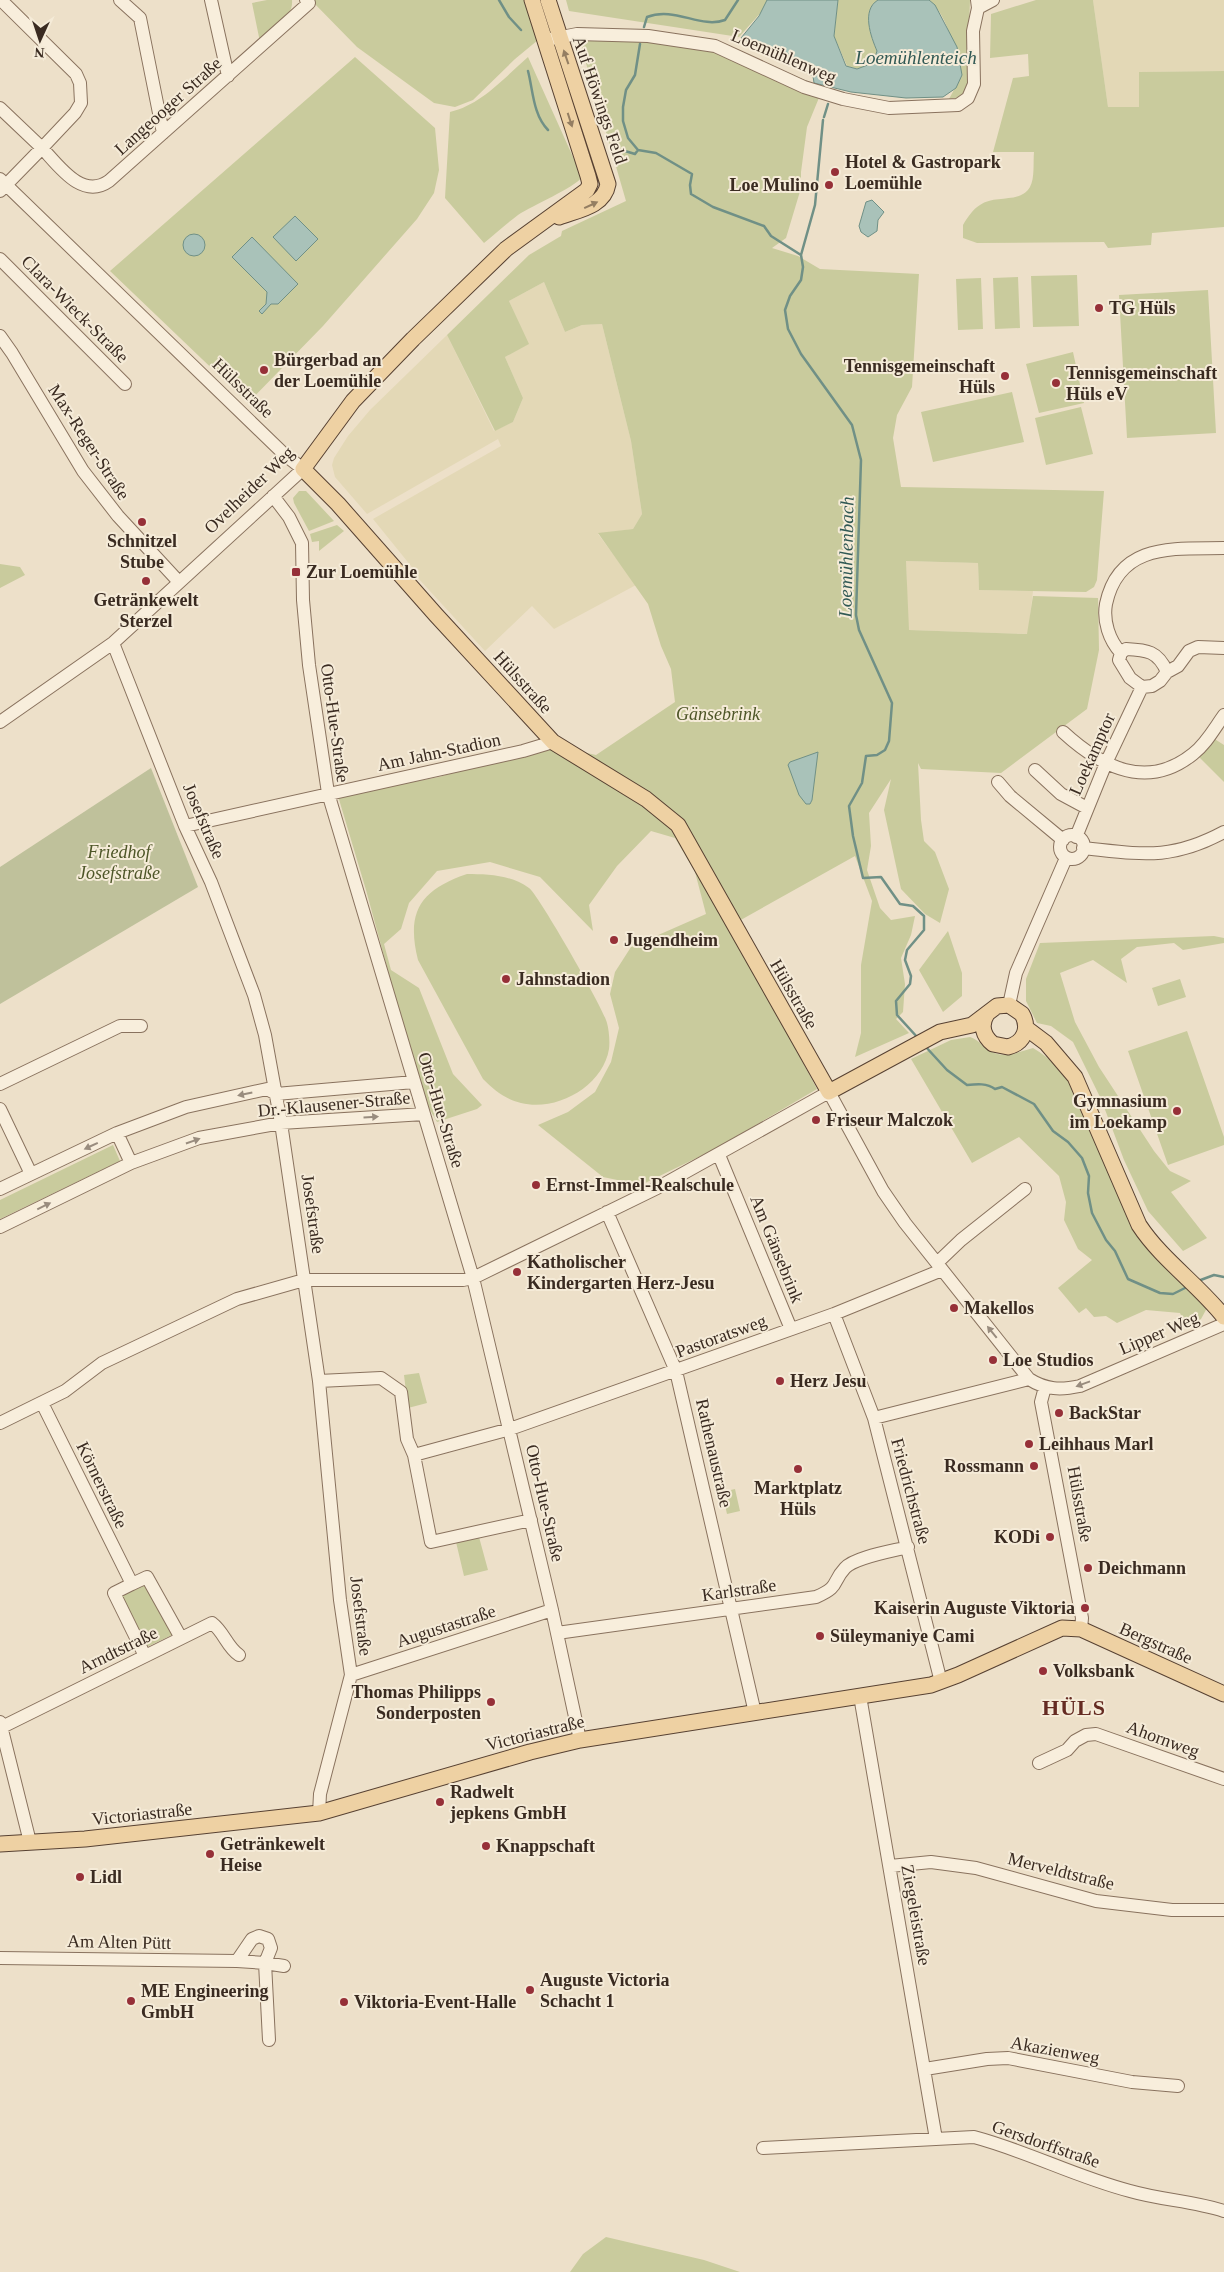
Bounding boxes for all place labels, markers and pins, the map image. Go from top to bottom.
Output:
place label: Hotel & Gastropark Loemühle [845,152,1001,193]
marker: Hotel & Gastropark Loemühle [829,166,841,178]
place label: Loe Mulino [729,175,819,195]
marker: Loe Mulino [823,179,835,191]
place label: TG Hüls [1109,298,1176,318]
marker: TG Hüls [1093,302,1105,314]
place label: Bürgerbad an der Loemühle [274,350,382,391]
place label: Tennisgemeinschaft Hüls [844,356,995,397]
place label: Tennisgemeinschaft Hüls eV [1066,363,1217,404]
marker: Bürgerbad an der Loemühle [258,364,270,376]
marker: Tennisgemeinschaft Hüls [999,370,1011,382]
marker: Tennisgemeinschaft Hüls eV [1050,377,1062,389]
marker: Schnitzel Stube [136,516,148,528]
place label: Schnitzel Stube [107,531,177,572]
place label: Zur Loemühle [306,562,417,582]
marker: Zur Loemühle [290,566,302,578]
marker: Getränkewelt Sterzel [140,575,152,587]
place label: Getränkewelt Sterzel [94,590,198,631]
place label: Jugendheim [624,930,718,950]
marker: Jugendheim [608,934,620,946]
place label: Jahnstadion [516,969,610,989]
marker: Jahnstadion [500,973,512,985]
place label: Gymnasium im Loekamp [1069,1091,1167,1132]
marker: Gymnasium im Loekamp [1171,1105,1183,1117]
place label: Friseur Malczok [826,1110,953,1130]
marker: Friseur Malczok [810,1114,822,1126]
place label: Ernst-Immel-Realschule [546,1175,734,1195]
marker: Ernst-Immel-Realschule [530,1179,542,1191]
place label: Katholischer Kindergarten Herz-Jesu [527,1252,714,1293]
marker: Katholischer Kindergarten Herz-Jesu [511,1266,523,1278]
place label: Makellos [964,1298,1034,1318]
marker: Makellos [948,1302,960,1314]
place label: Loe Studios [1003,1350,1094,1370]
marker: Loe Studios [987,1354,999,1366]
place label: Herz Jesu [790,1371,866,1391]
marker: Herz Jesu [774,1375,786,1387]
place label: BackStar [1069,1403,1141,1423]
marker: BackStar [1053,1407,1065,1419]
place label: Leihhaus Marl [1039,1434,1154,1454]
marker: Leihhaus Marl [1023,1438,1035,1450]
place label: Rossmann [944,1456,1024,1476]
marker: Rossmann [1028,1460,1040,1472]
marker: Marktplatz Hüls [792,1463,804,1475]
place label: Marktplatz Hüls [754,1478,842,1519]
place label: KODi [994,1527,1040,1547]
marker: KODi [1044,1531,1056,1543]
place label: Deichmann [1098,1558,1186,1578]
marker: Deichmann [1082,1562,1094,1574]
place label: Kaiserin Auguste Viktoria [874,1598,1075,1618]
marker: Kaiserin Auguste Viktoria [1079,1602,1091,1614]
place label: Süleymaniye Cami [830,1626,975,1646]
marker: Süleymaniye Cami [814,1630,826,1642]
place label: Volksbank [1053,1661,1134,1681]
marker: Volksbank [1037,1665,1049,1677]
place label: Thomas Philipps Sonderposten [351,1682,481,1723]
marker: Thomas Philipps Sonderposten [485,1696,497,1708]
place label: Radwelt jepkens GmbH [449,1782,567,1823]
marker: Radwelt jepkens GmbH [434,1796,446,1808]
place label: Getränkewelt Heise [220,1834,325,1875]
place label: Knappschaft [496,1836,595,1856]
marker: Knappschaft [480,1840,492,1852]
marker: Getränkewelt Heise [204,1848,216,1860]
place label: Lidl [90,1867,122,1887]
marker: Lidl [74,1871,86,1883]
place label: Auguste Victoria Schacht 1 [540,1970,670,2011]
place label: ME Engineering GmbH [141,1981,269,2022]
marker: Auguste Victoria Schacht 1 [524,1984,536,1996]
place label: Viktoria-Event-Halle [354,1992,516,2012]
marker: ME Engineering GmbH [125,1995,137,2007]
marker: Viktoria-Event-Halle [338,1996,350,2008]

